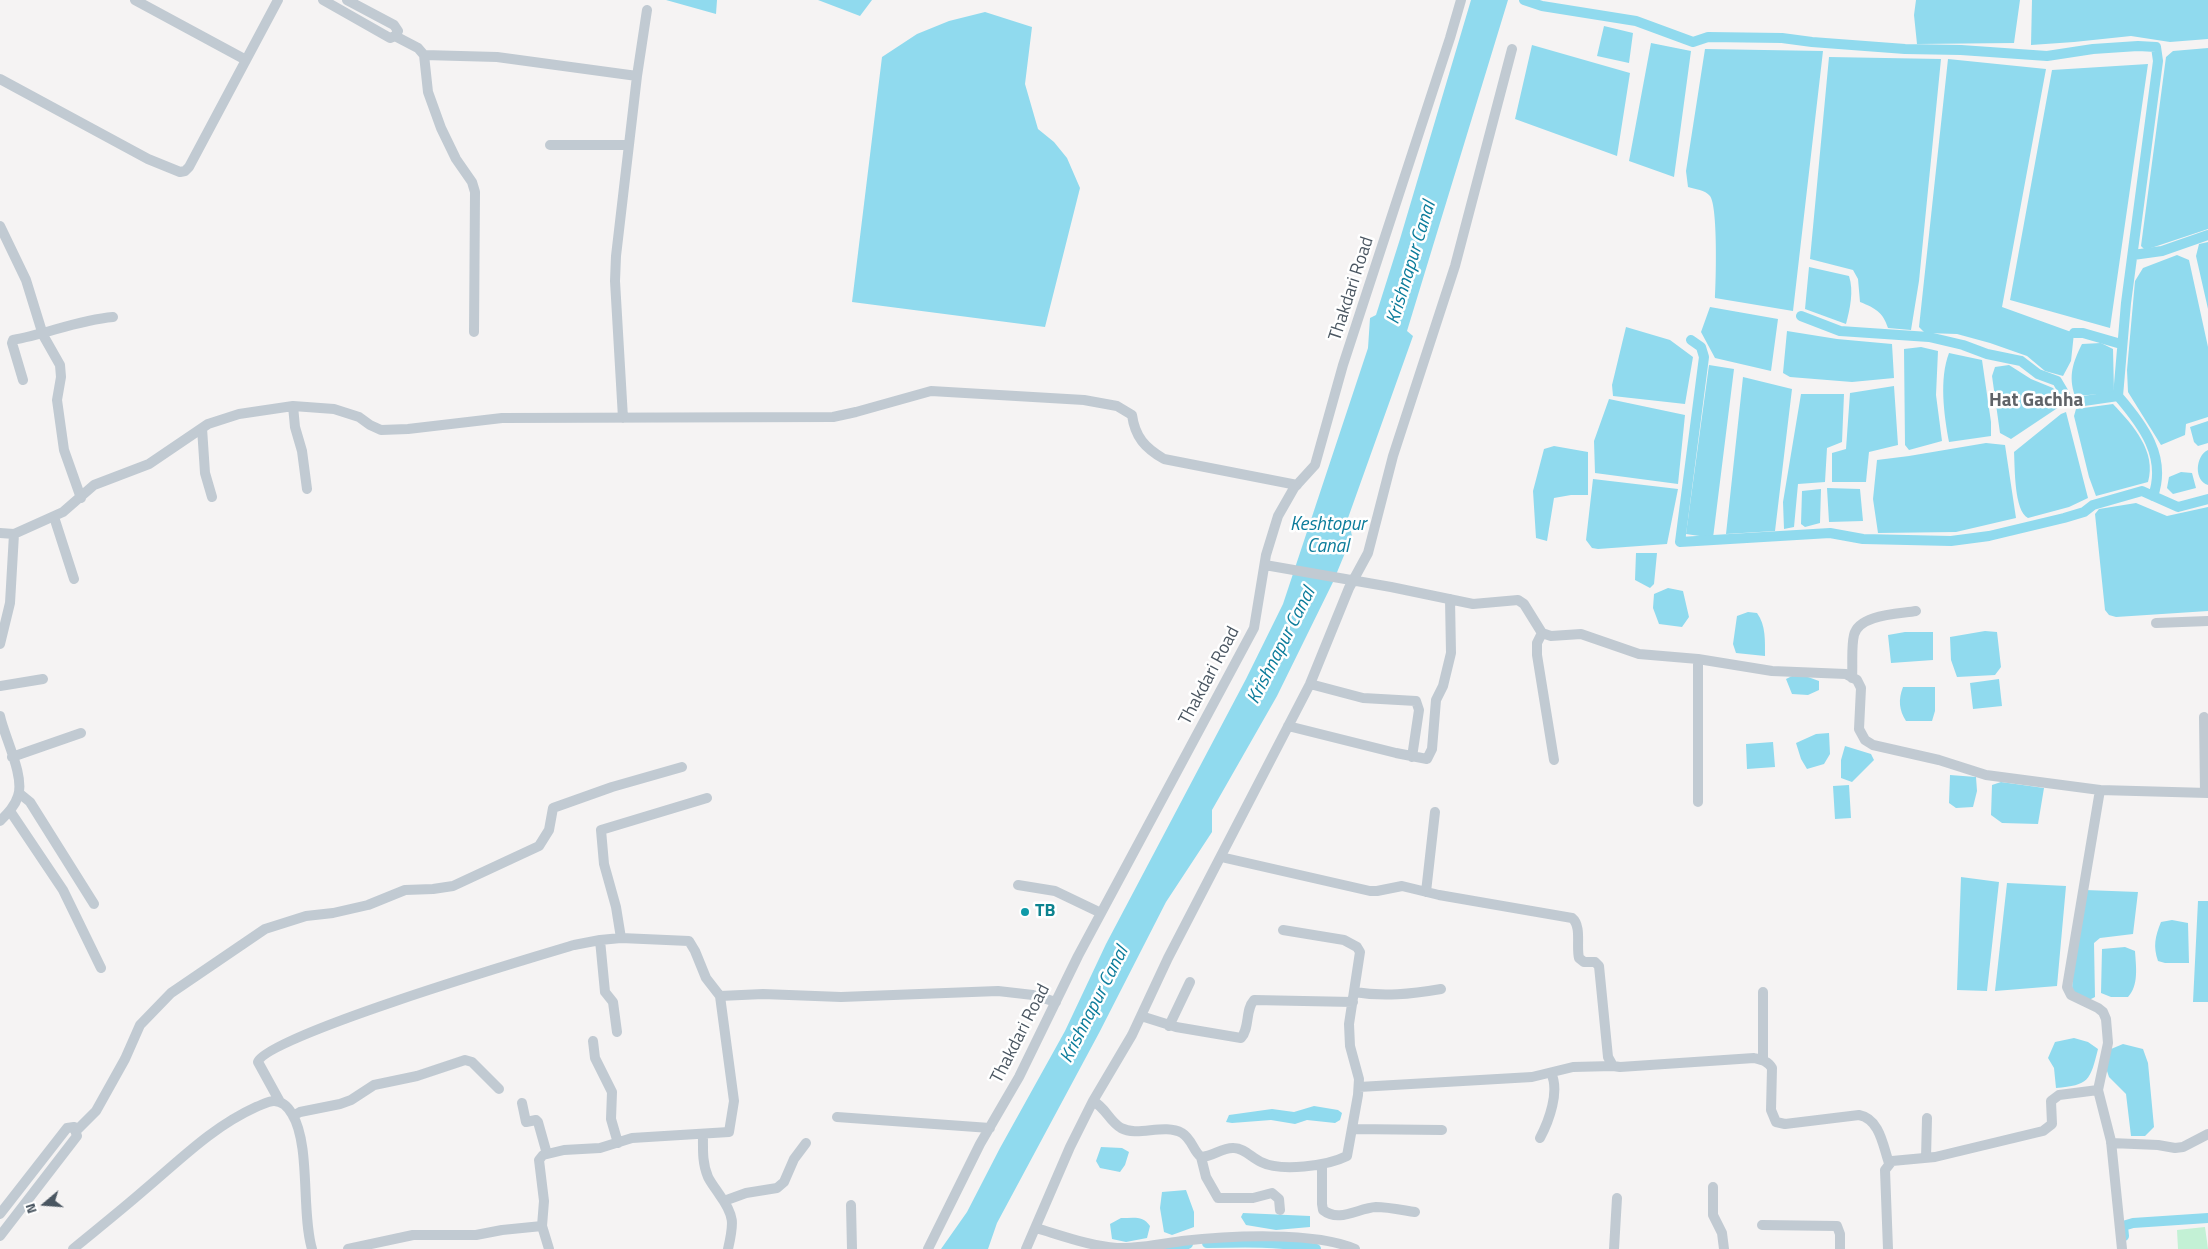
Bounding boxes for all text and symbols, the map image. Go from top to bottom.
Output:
water label: Krishnapur Canal [1382,199,1442,327]
street label: Thakdari Road [1325,234,1379,344]
district label: Hat Gachha [1989,390,2083,412]
water label: Keshtopur Canal [1290,514,1366,558]
water label: Krishnapur Canal [1243,584,1321,708]
street label: Thakdari Road [1175,623,1245,729]
place label: TB [1035,901,1055,923]
marker: TB [1019,906,1031,918]
water label: Krishnapur Canal [1056,943,1134,1067]
street label: Thakdari Road [987,981,1055,1087]
north arrow [20,1179,70,1229]
text: N [19,1201,42,1217]

